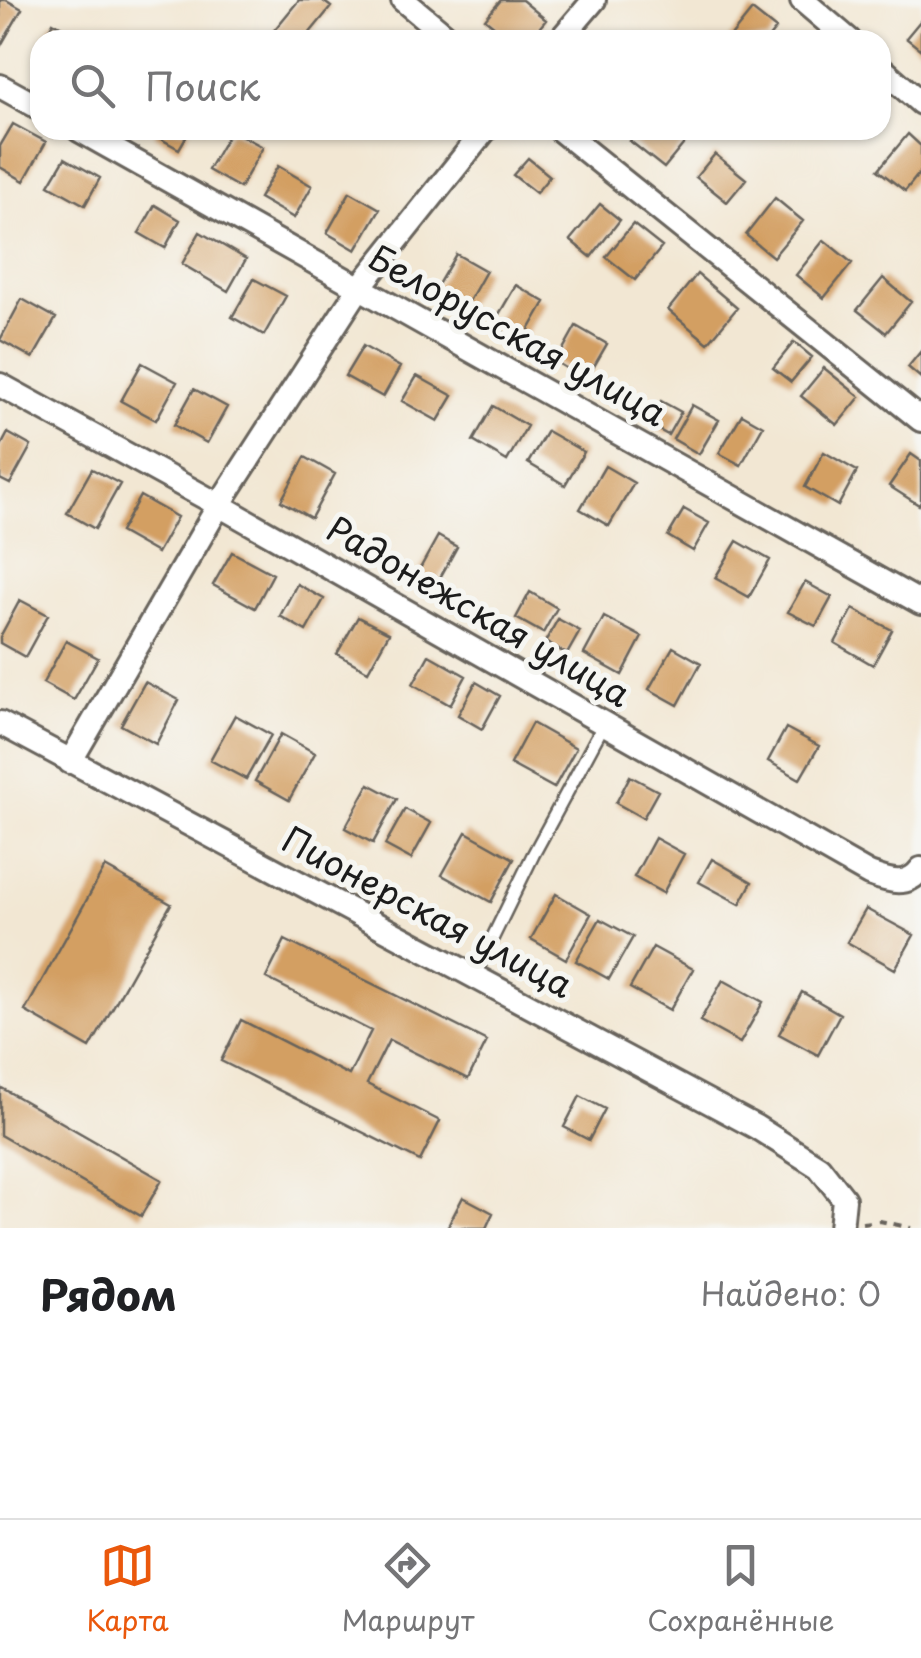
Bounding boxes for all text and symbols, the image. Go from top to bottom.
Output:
search box [30,30,891,140]
text: Поиск [145,57,260,114]
icon: search [65,58,120,113]
street label: Белорусская улица [359,230,677,438]
street label: Радонежская улица [317,501,641,719]
street label: Пионерская улица [274,812,583,1010]
text: Рядом [40,1262,177,1325]
text: Найдено: 0 [701,1269,881,1317]
tab: Карта [87,1538,169,1641]
tab: Маршрут [342,1538,474,1641]
tab: Сохранённые [647,1538,834,1641]

